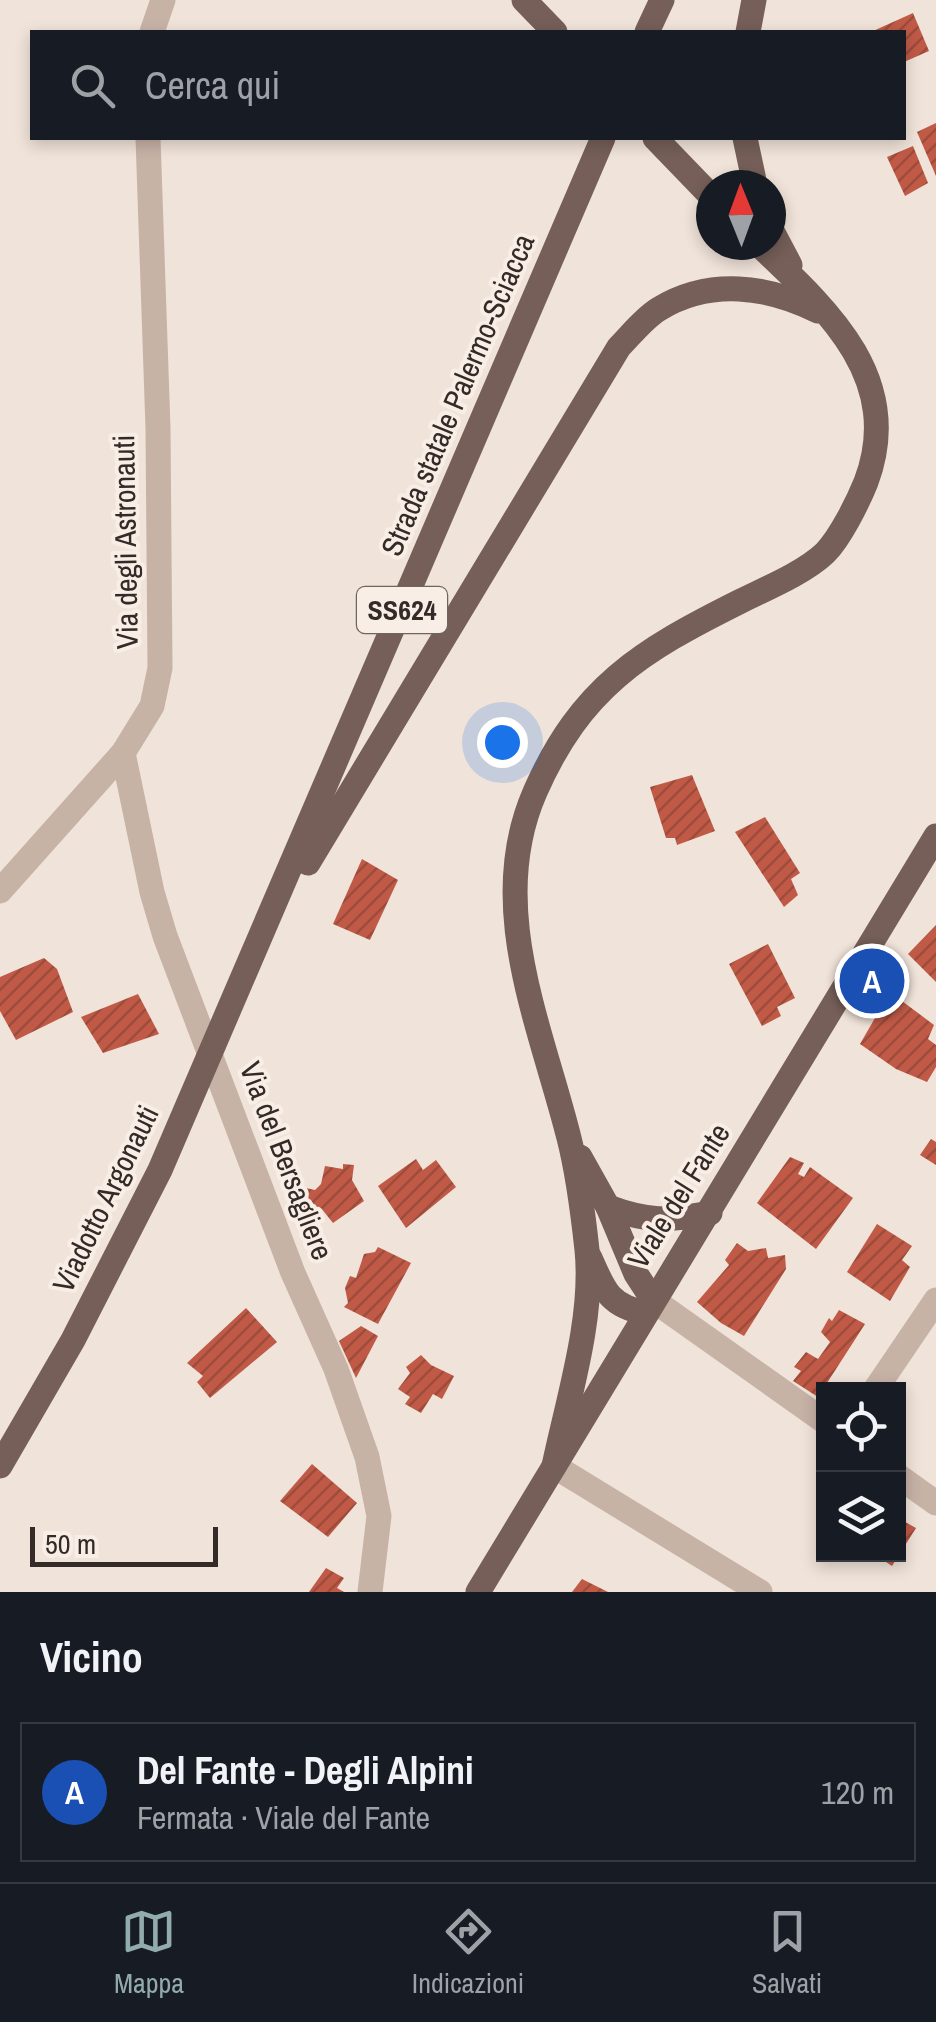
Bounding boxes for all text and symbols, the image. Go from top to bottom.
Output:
search box [30,30,906,140]
icon: search [65,58,120,113]
text: Cerca qui [145,60,280,111]
north arrow [696,170,786,260]
street label: Strada statale Palermo-Sciacca [371,227,543,562]
street label: Via degli Astronauti [103,435,147,650]
road number: SS624 [357,587,447,633]
your location [477,717,528,768]
pin: A [840,944,904,1018]
street label: Via del Bersagliere [231,1056,343,1265]
street label: Viadotto Argonauti [43,1098,168,1299]
street label: Viale del Fante [618,1115,739,1276]
map controls [816,1382,906,1562]
button: locate [816,1382,906,1472]
button: layers [816,1472,906,1562]
scale bar [30,1522,218,1566]
text: 50 m [45,1525,96,1563]
text: Vicino [40,1629,143,1685]
text: Del Fante - Degli Alpini [137,1745,474,1796]
text: A [65,1771,84,1814]
text: 120 m [821,1771,894,1814]
text: Fermata · Viale del Fante [137,1796,430,1839]
tab: Mappa [114,1904,184,2002]
tab: Indicazioni [412,1904,524,2002]
tab: Salvati [752,1904,822,2002]

